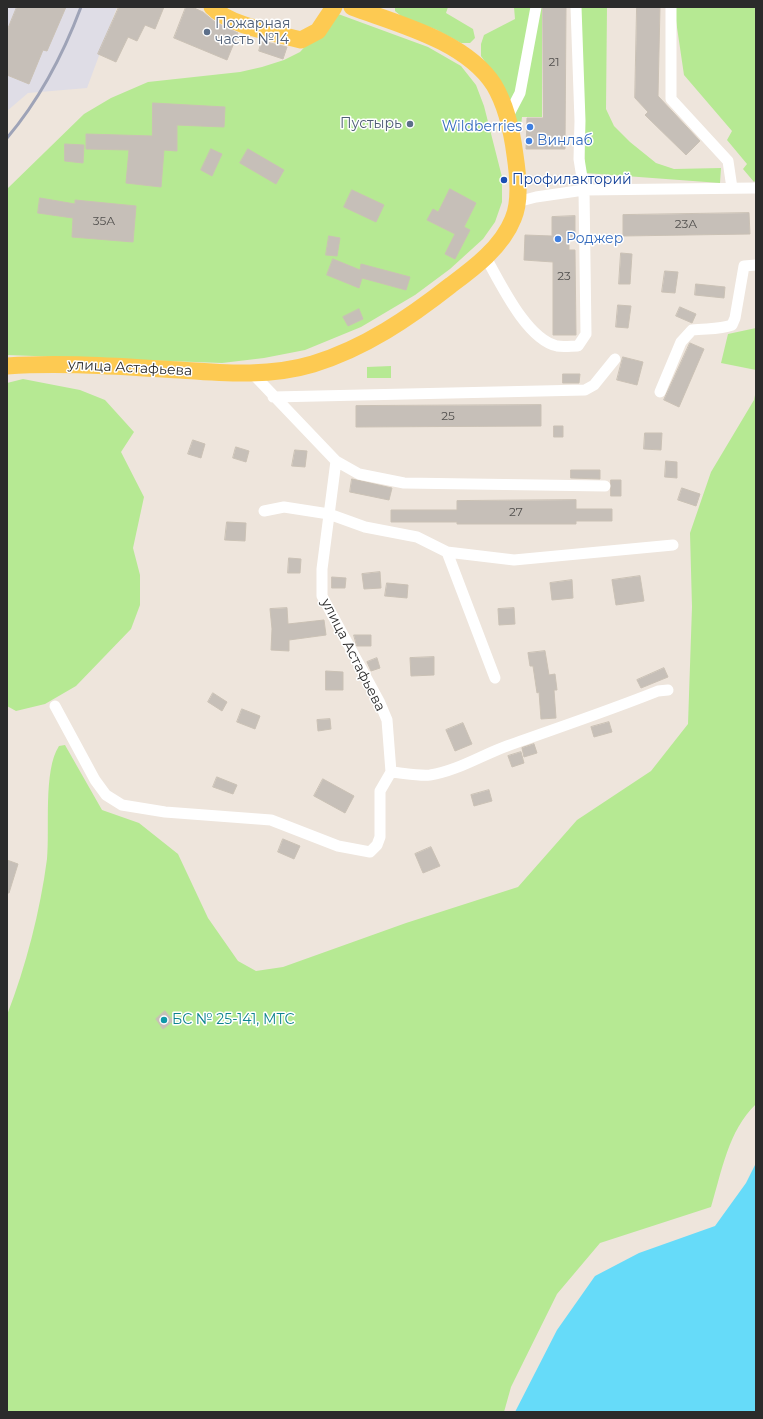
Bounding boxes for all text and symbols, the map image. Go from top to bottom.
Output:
place label: Пожарная часть №14 [215,16,290,48]
marker: Пожарная часть №14 [202,27,212,37]
house number: 21 [548,55,560,69]
place label: Пустырь [340,116,402,132]
marker: Пустырь [405,119,415,129]
place label: Wildberries [442,119,522,135]
marker: Wildberries [525,122,535,132]
place label: Винлаб [537,133,593,149]
marker: Винлаб [524,136,534,146]
place label: Профилакторий [512,172,632,188]
marker: Профилакторий [499,175,509,185]
house number: 35А [93,214,115,228]
house number: 23А [675,217,697,231]
place label: Роджер [566,231,623,247]
marker: Роджер [553,234,563,244]
house number: 23 [557,269,571,283]
street label: улица Астафьева [67,356,193,380]
house number: 25 [441,409,455,423]
house number: 27 [509,505,523,519]
street label: улица Астафьева [317,596,389,714]
place label: БС № 25-141, МТС [172,1012,295,1028]
marker: БС № 25-141, МТС [159,1015,169,1025]

